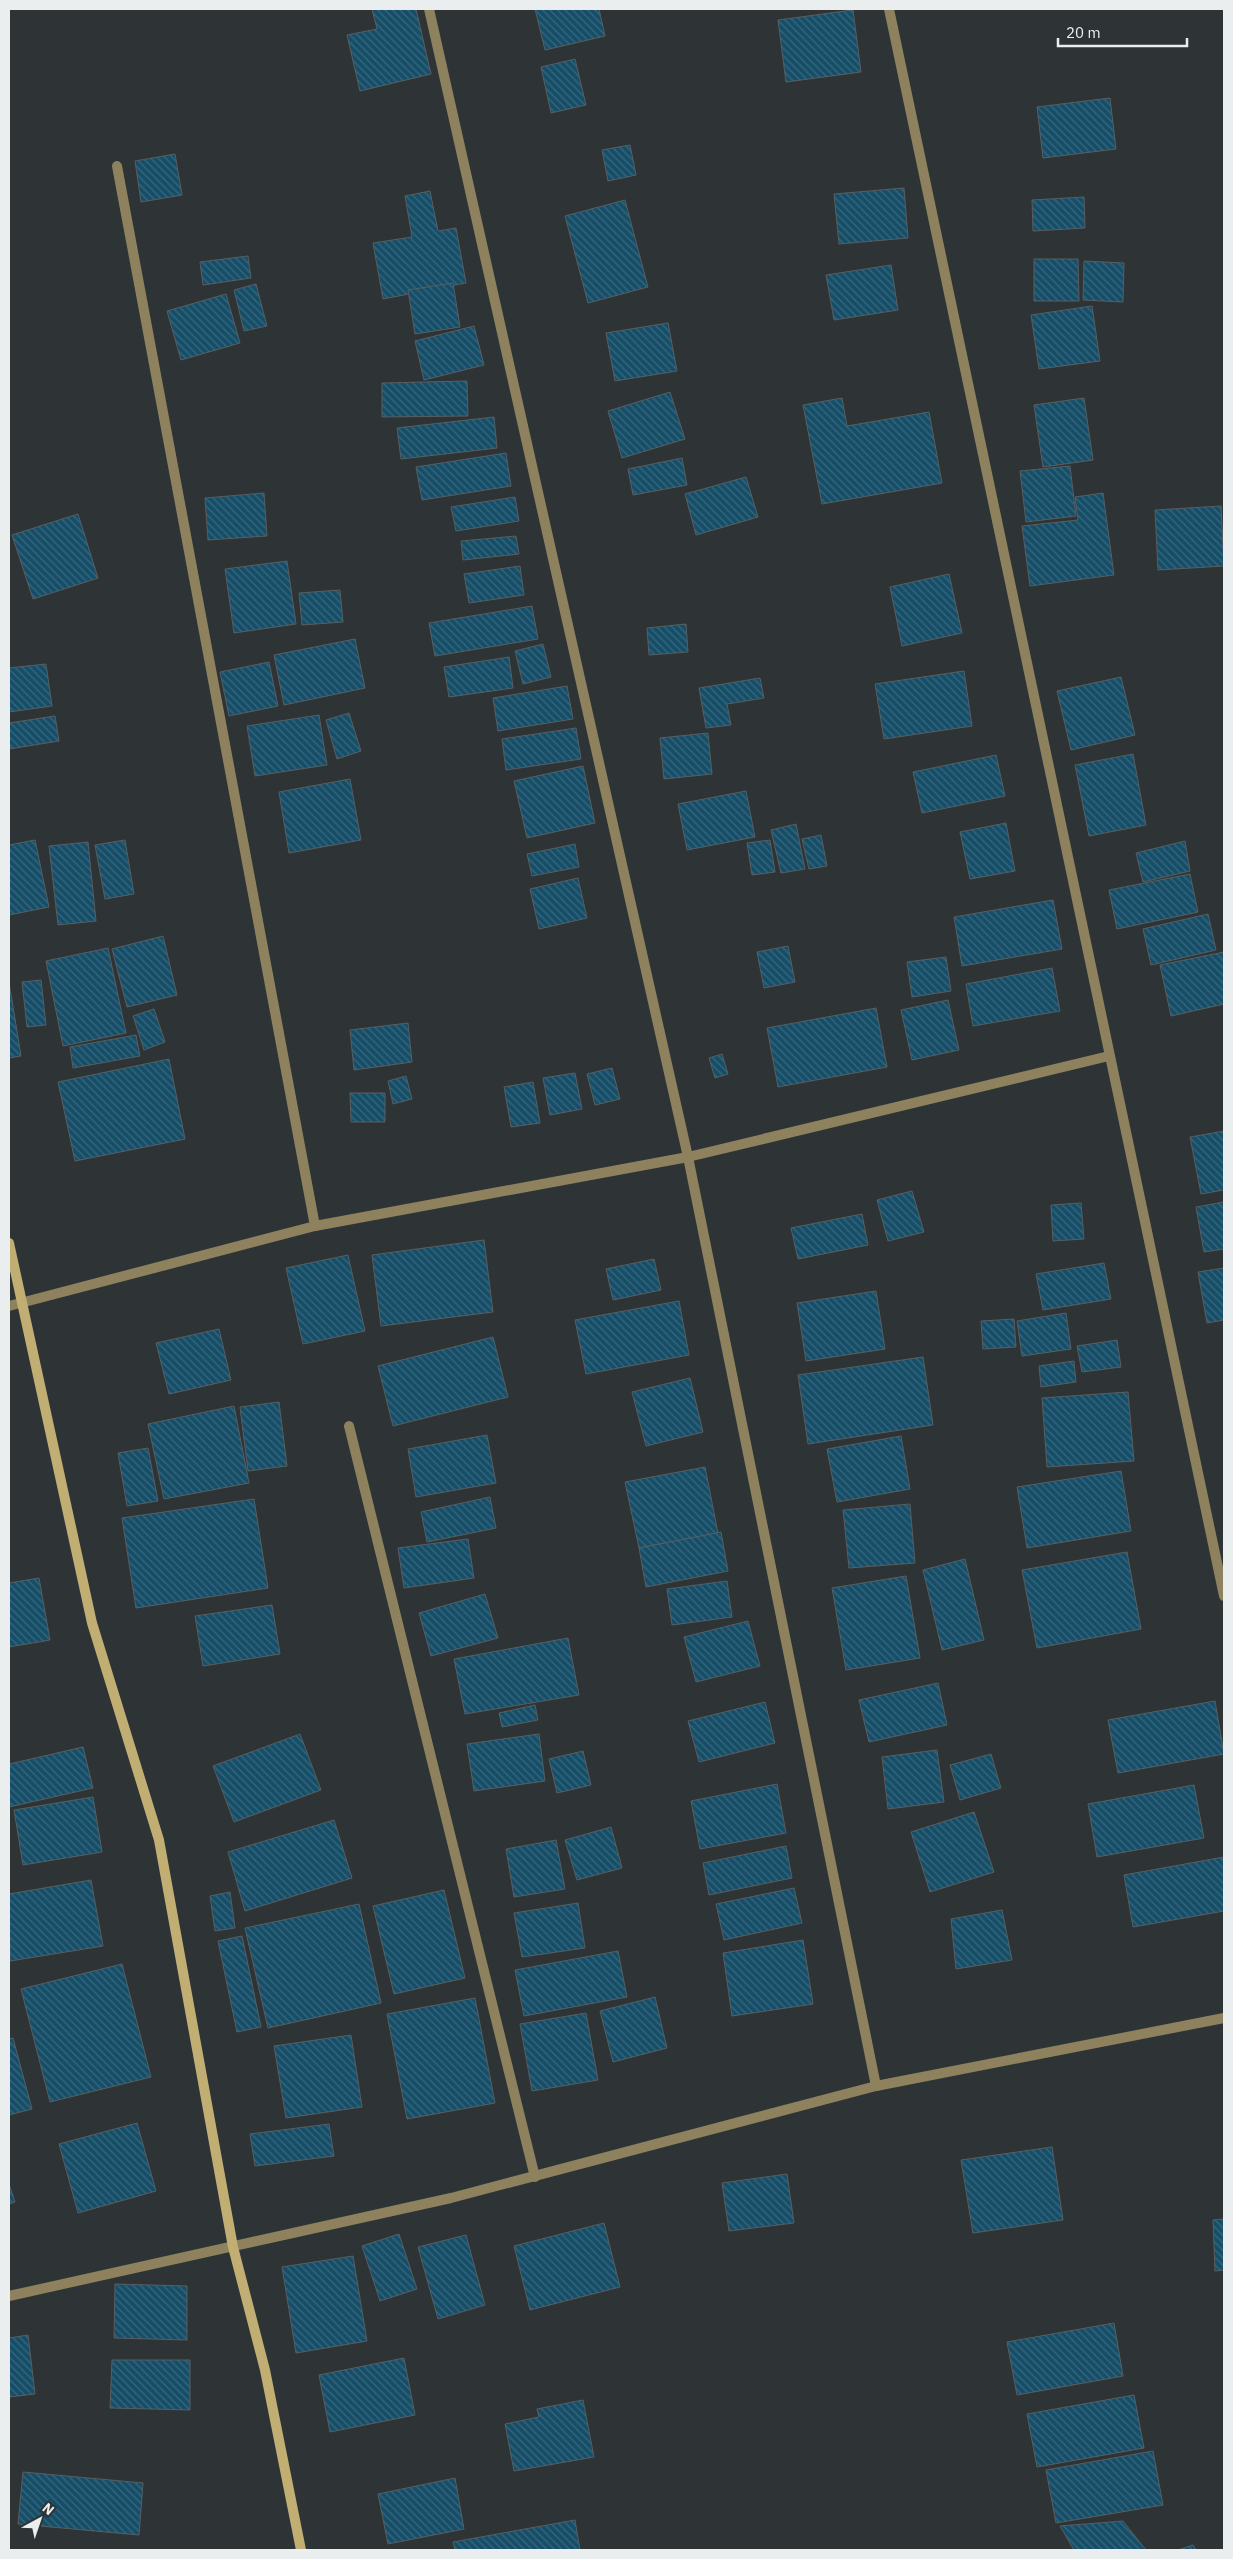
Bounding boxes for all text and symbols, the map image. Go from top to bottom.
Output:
scale bar [1058,15,1187,47]
text: 20 m [1066,23,1101,42]
north arrow [15,2494,65,2544]
text: N [39,2499,58,2519]

